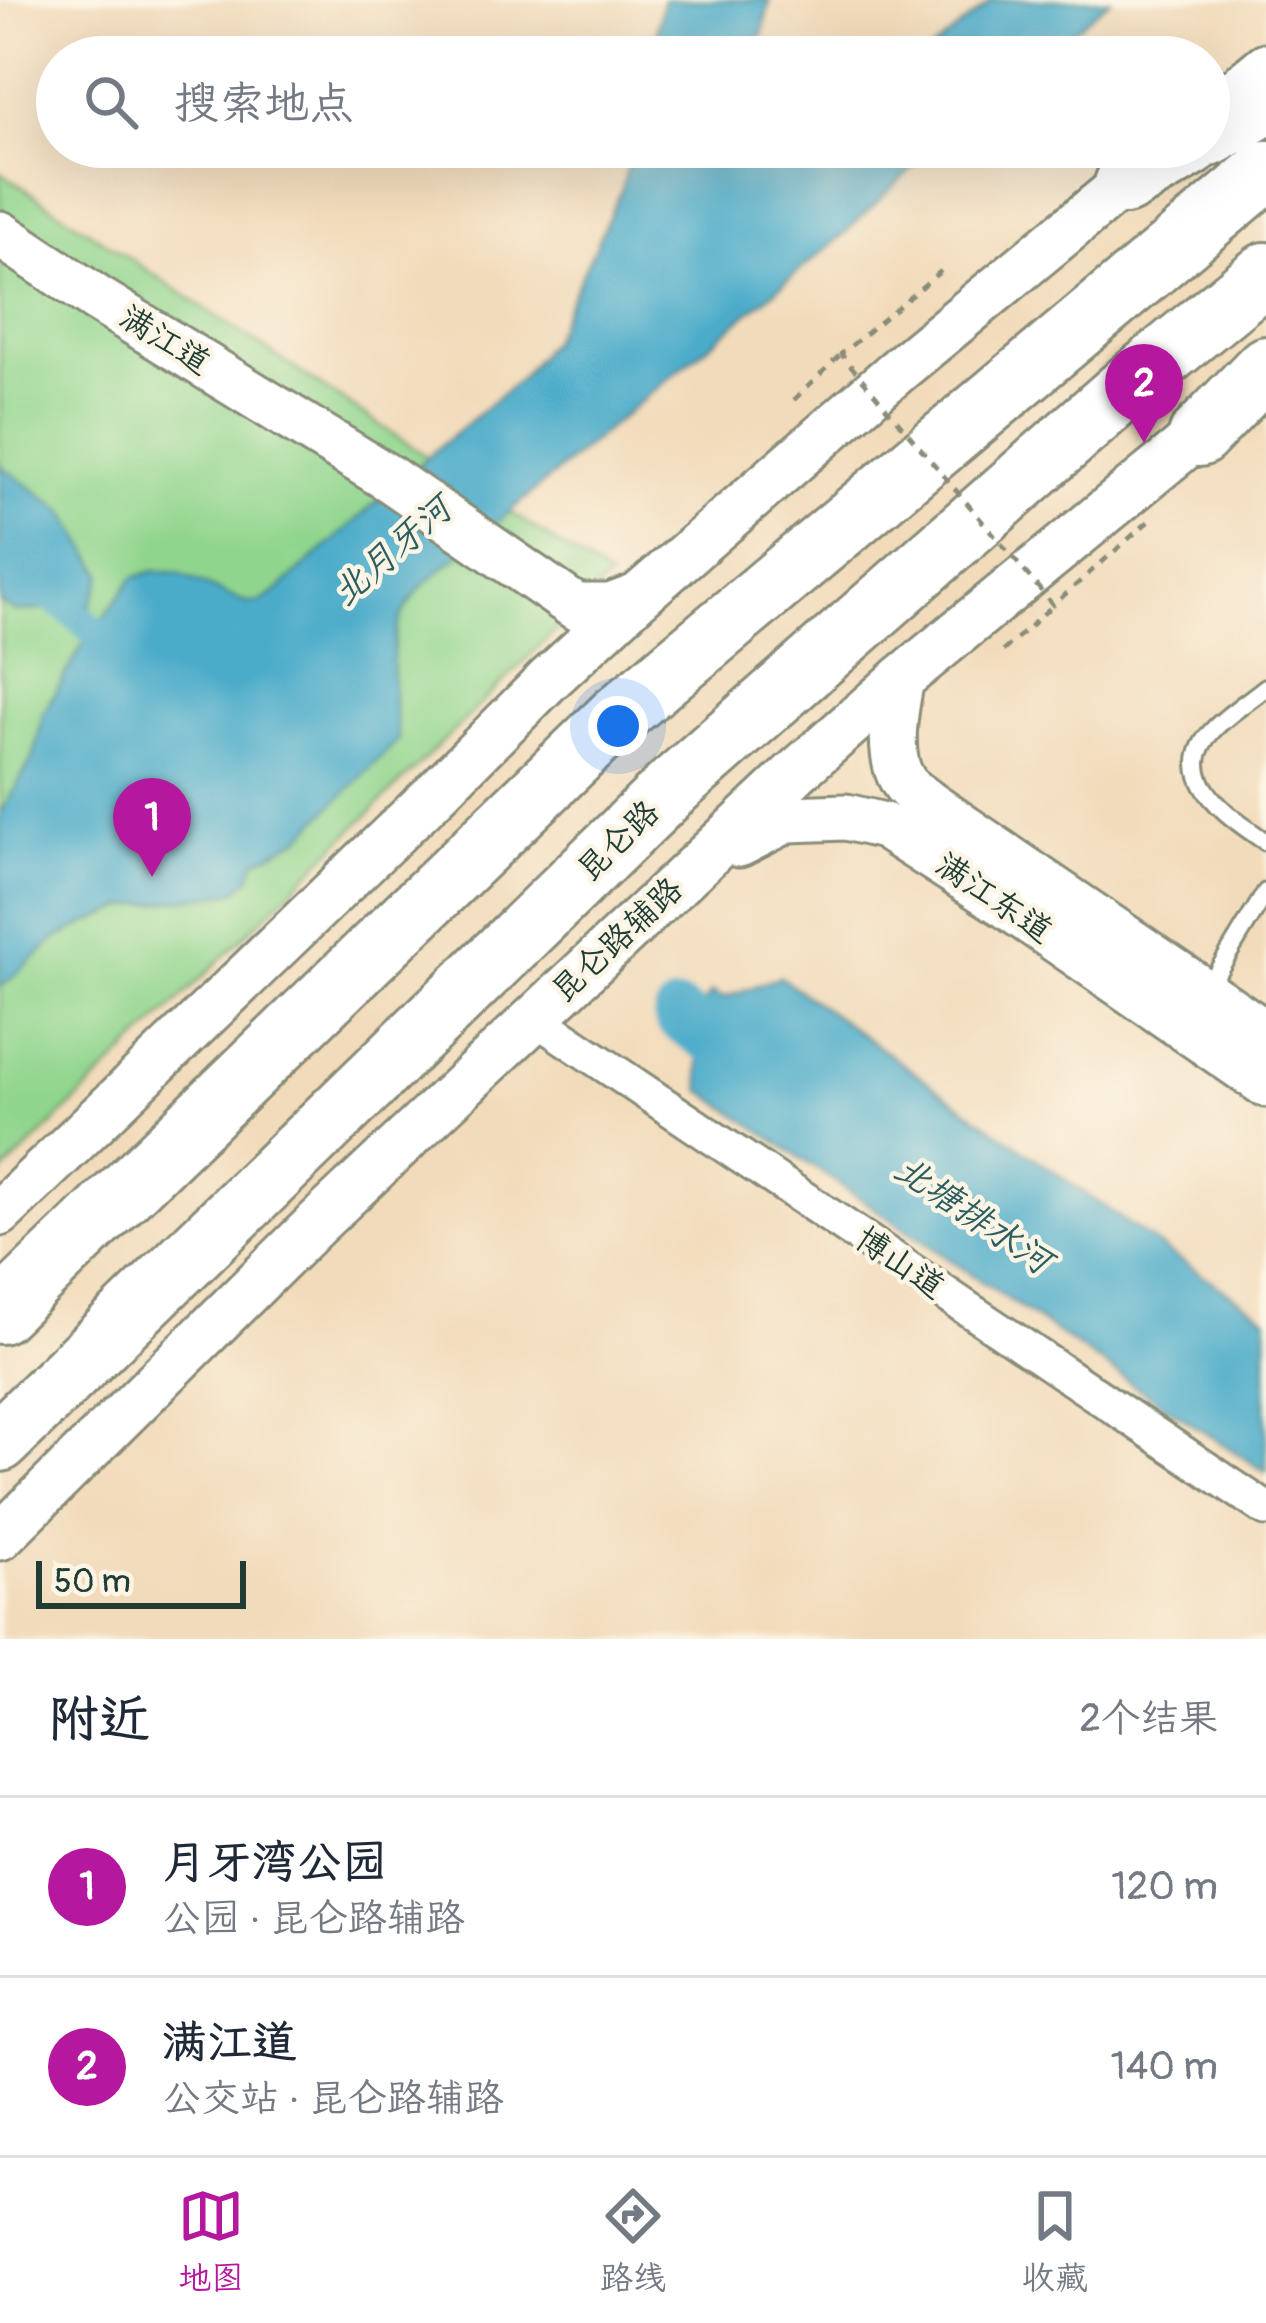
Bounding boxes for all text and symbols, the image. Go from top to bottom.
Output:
search box [36,36,1230,168]
icon: search [78,69,144,135]
text: 搜索地点 [174,76,354,132]
street label: 满江道 [112,296,218,384]
pin: 2 [1105,344,1183,443]
water label: 北月牙河 [323,484,465,615]
your location [588,696,648,756]
pin: 1 [113,778,191,877]
street label: 昆仑路 [568,792,668,890]
street label: 满江东道 [928,844,1060,952]
street label: 昆仑路辅路 [543,869,691,1011]
water label: 北塘排水河 [886,1146,1064,1287]
street label: 博山道 [847,1218,953,1308]
scale bar [36,1555,246,1608]
text: 50 m [54,1561,131,1602]
text: 附近 [48,1688,150,1752]
text: 2个结果 [1079,1694,1218,1743]
text: 月牙湾公园 [162,1835,387,1891]
text: 1 [79,1862,95,1911]
text: 120 m [1111,1862,1218,1911]
text: 公园 · 昆仑路辅路 [162,1894,465,1943]
text: 满江道 [162,2015,297,2071]
text: 2 [76,2042,98,2091]
text: 140 m [1110,2042,1218,2091]
text: 公交站 · 昆仑路辅路 [162,2074,504,2123]
tab: 地图 [178,2183,244,2299]
tab: 路线 [600,2183,666,2299]
tab: 收藏 [1022,2183,1088,2299]

